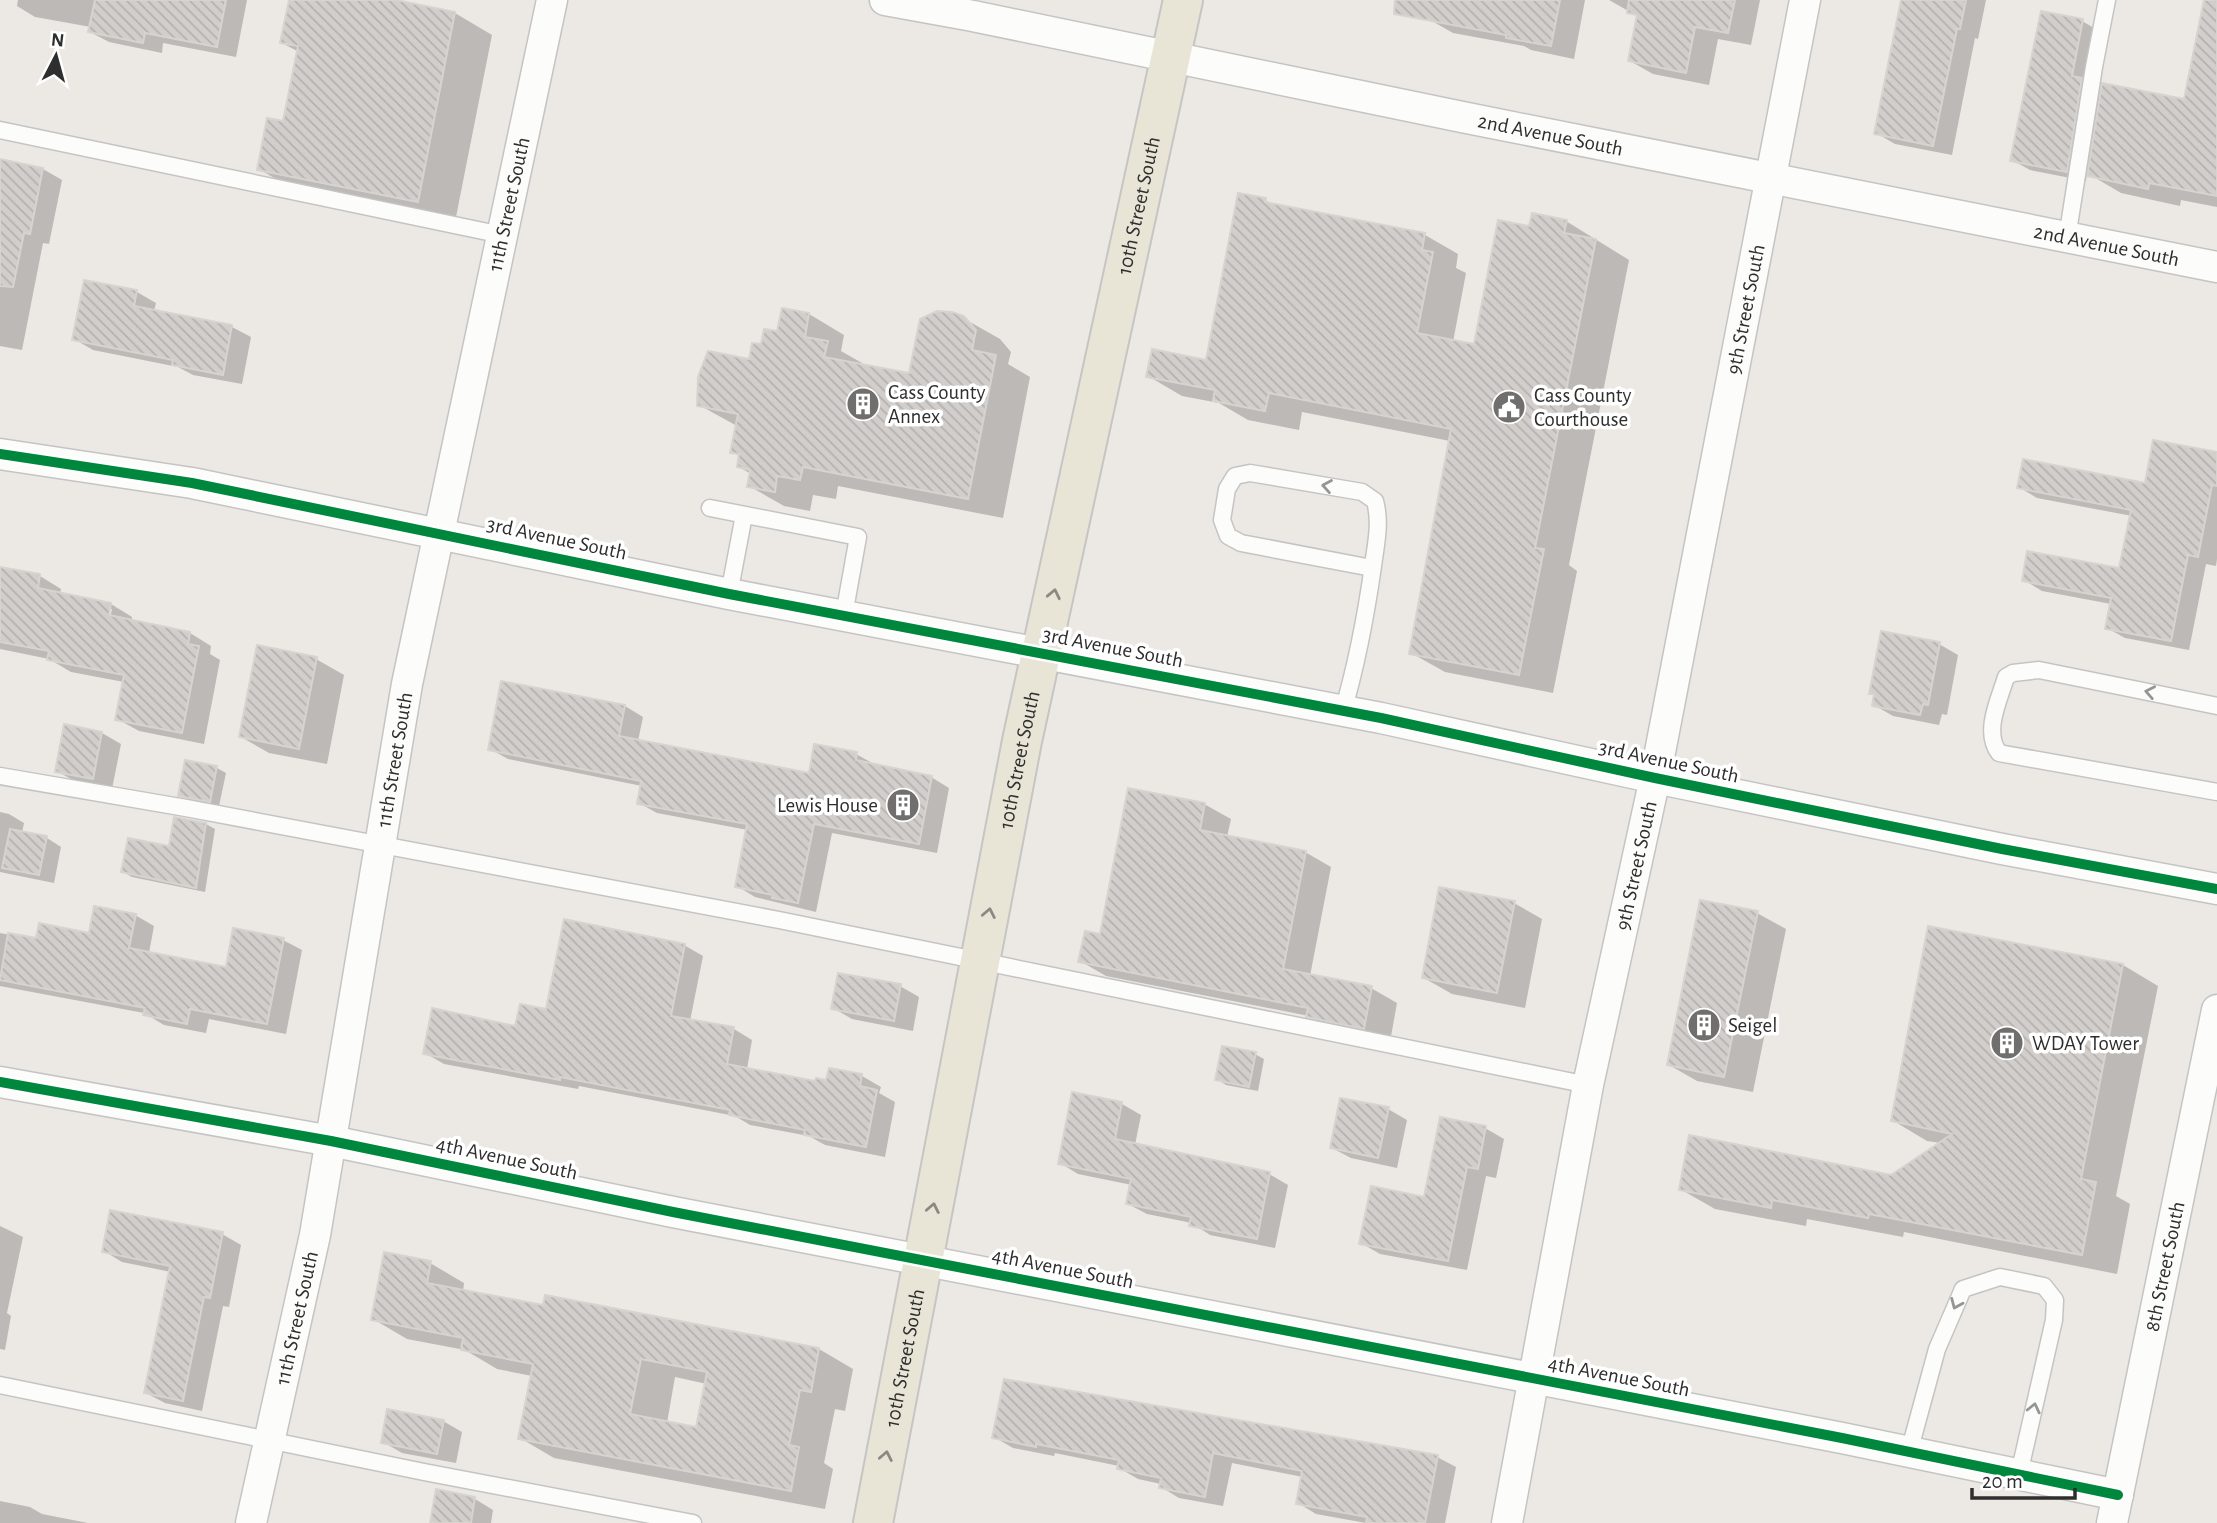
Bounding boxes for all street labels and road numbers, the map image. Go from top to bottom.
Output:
street label: 2nd Avenue South [1476,110,1625,160]
street label: 11th Street South [485,135,534,273]
street label: 10th Street South [1114,135,1164,277]
street label: 2nd Avenue South [2032,221,2181,270]
street label: 9th Street South [1723,243,1769,376]
street label: 3rd Avenue South [485,513,629,564]
street label: 3rd Avenue South [1041,624,1185,671]
street label: 10th Street South [995,689,1044,831]
street label: 11th Street South [373,691,416,829]
street label: 3rd Avenue South [1597,736,1741,787]
street label: 9th Street South [1612,799,1661,932]
street label: 4th Avenue South [434,1133,580,1184]
street label: 8th Street South [2141,1200,2189,1333]
street label: 4th Avenue South [990,1244,1136,1293]
street label: 11th Street South [272,1249,322,1387]
street label: 10th Street South [881,1287,928,1429]
street label: 4th Avenue South [1546,1352,1692,1401]

